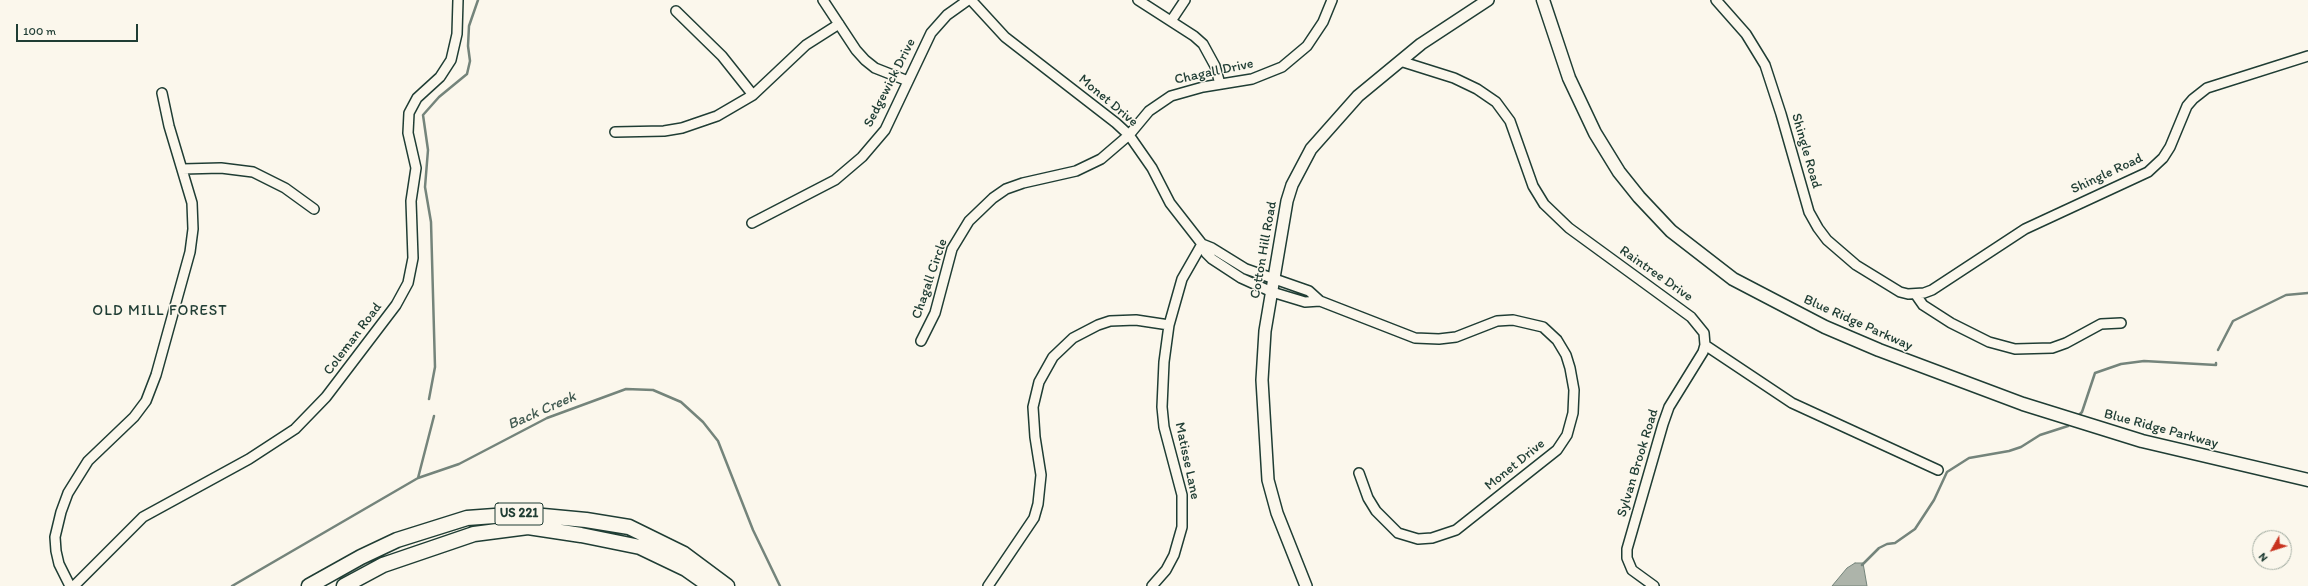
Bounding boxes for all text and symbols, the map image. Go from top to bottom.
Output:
scale bar [18,16,140,42]
text: 100 m [23,24,56,38]
street label: Sedgewick Drive [860,36,920,130]
street label: Chagall Drive [1173,55,1255,89]
street label: Monet Drive [1075,71,1141,131]
street label: Shingle Road [1787,111,1825,191]
street label: Shingle Road [2068,150,2146,198]
street label: Cotton Hill Road [1247,200,1281,300]
street label: Chagall Circle [908,237,952,321]
street label: Raintree Drive [1616,242,1696,306]
street label: Blue Ridge Parkway [1801,291,1915,355]
street label: Coleman Road [320,299,386,379]
district label: OLD MILL FOREST [92,302,228,320]
water label: Back Creek [505,388,579,434]
street label: Blue Ridge Parkway [2102,406,2220,452]
street label: Sylvan Brook Road [1614,407,1662,519]
street label: Matisse Lane [1171,421,1203,501]
street label: Monet Drive [1481,436,1549,494]
road number: US 221 [495,503,543,525]
north arrow [2252,530,2292,570]
text: N [2256,550,2270,564]

